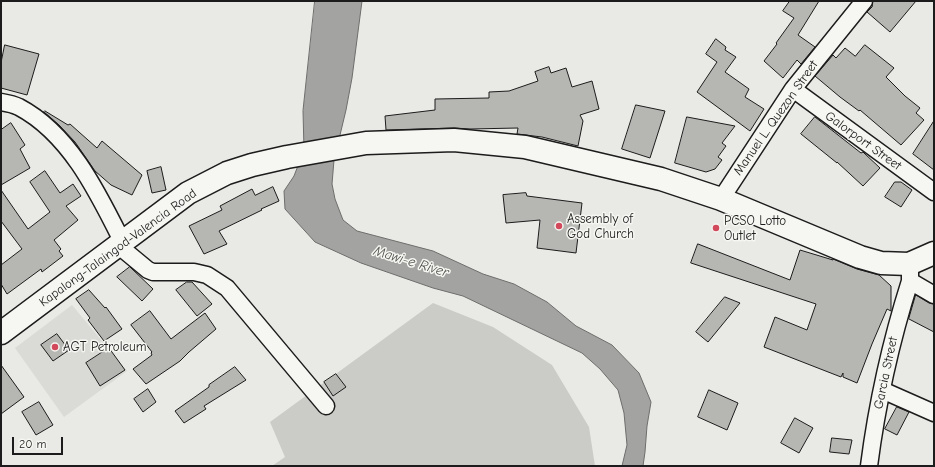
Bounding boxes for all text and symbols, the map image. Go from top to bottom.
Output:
street label: Manuel L. Quezon Street [730,58,822,178]
street label: Galorport Street [822,108,904,174]
street label: Kapalong-Talaingod-Valencia Road [36,186,200,310]
place label: Assembly of God Church [567,211,634,242]
place label: PCSO Lotto Outlet [724,213,786,244]
marker: Assembly of God Church [554,221,564,231]
marker: PCSO Lotto Outlet [711,223,721,233]
water label: Mawi-e River [371,243,451,281]
street label: Garcia Street [871,335,901,411]
place label: AGT Petroleum [63,339,146,355]
marker: AGT Petroleum [50,342,60,352]
scale bar [14,429,65,455]
text: 20 m [19,437,47,451]

